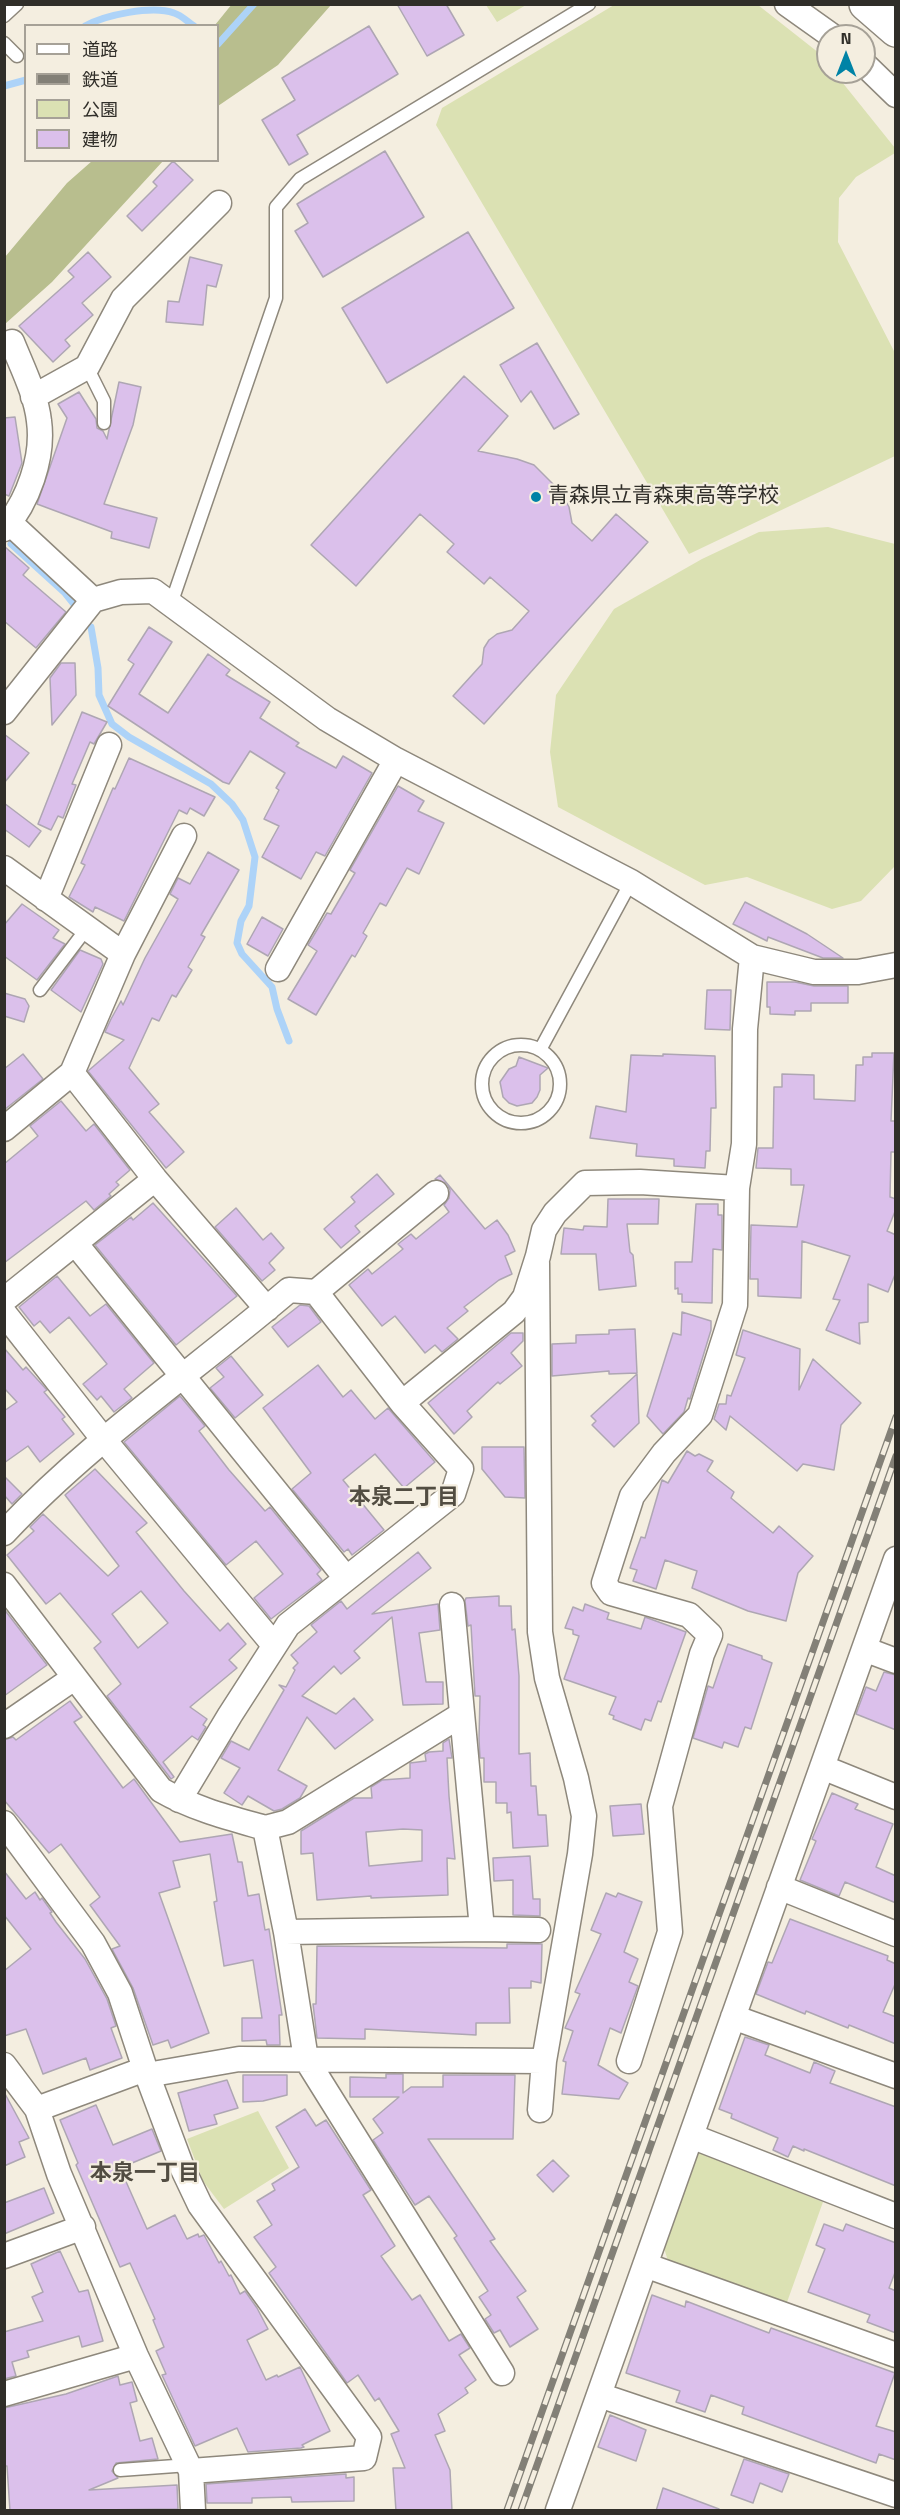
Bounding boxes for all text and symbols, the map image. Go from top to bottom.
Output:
legend [24,24,219,162]
north arrow [816,24,876,84]
text: N [840,26,852,50]
text: 道路 [82,36,118,63]
text: 鉄道 [82,66,118,93]
text: 公園 [82,96,118,123]
text: 建物 [82,126,118,153]
place label: 青森県立青森東高等学校 [548,484,779,510]
marker: 青森県立青森東高等学校 [529,490,543,504]
district label: 本泉二丁目 [349,1486,459,1512]
district label: 本泉一丁目 [90,2162,200,2188]

